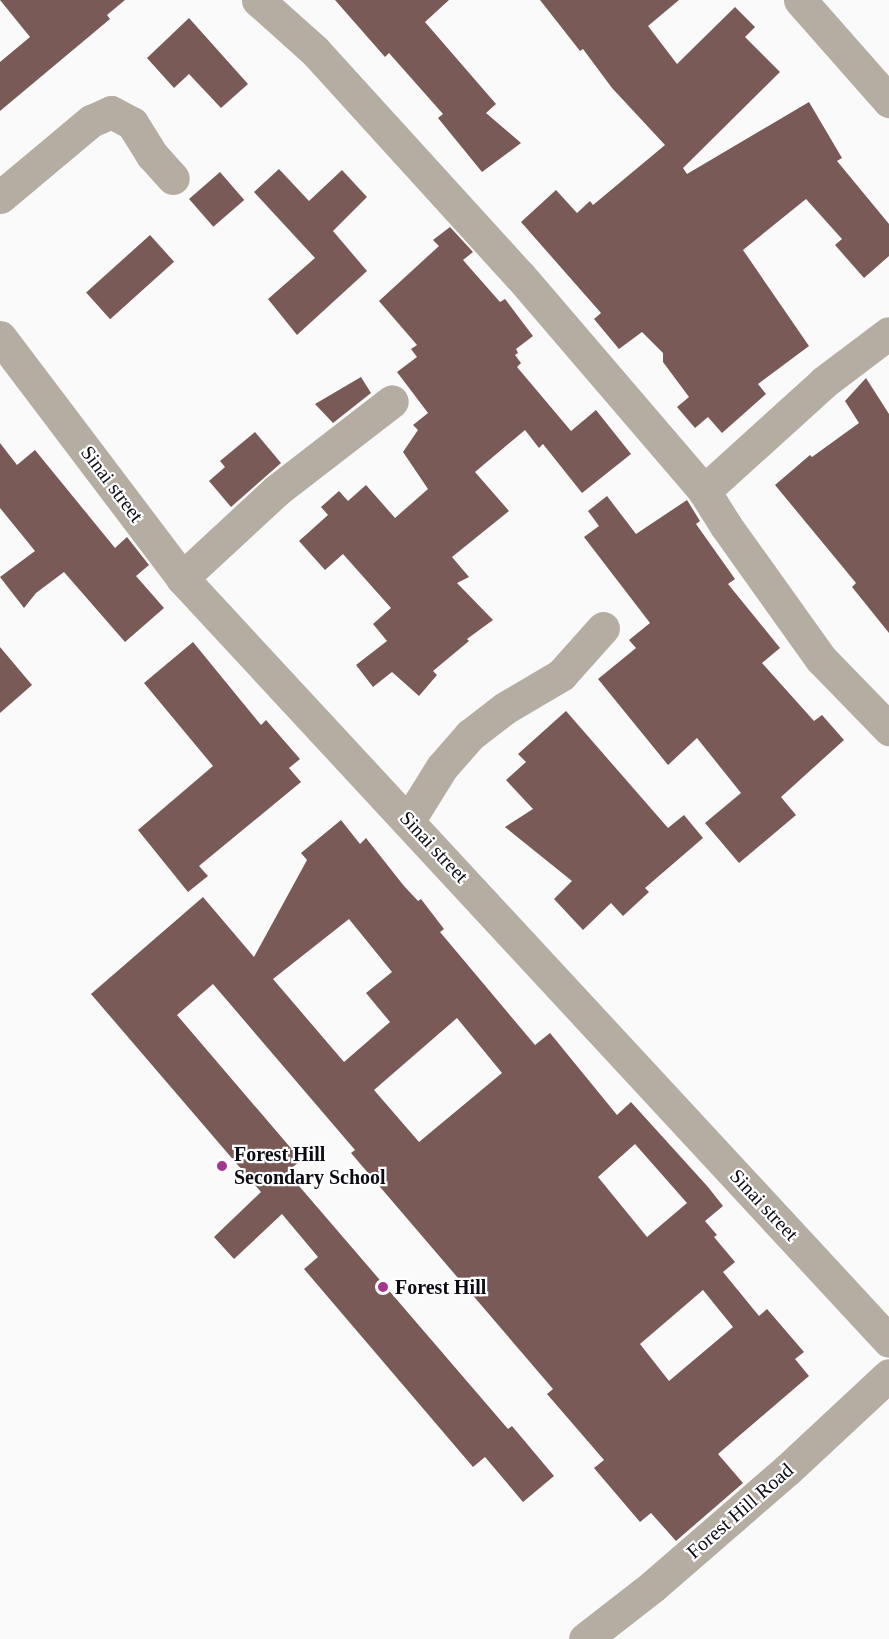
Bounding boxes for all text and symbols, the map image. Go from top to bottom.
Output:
street label: Sinai street [76,441,148,527]
street label: Sinai street [395,806,473,888]
place label: Forest Hill Secondary School [234,1142,386,1189]
marker: Forest Hill Secondary School [215,1159,229,1173]
street label: Sinai street [725,1164,803,1246]
place label: Forest Hill [395,1275,486,1299]
marker: Forest Hill [376,1280,390,1294]
street label: Forest Hill Road [682,1458,798,1564]

